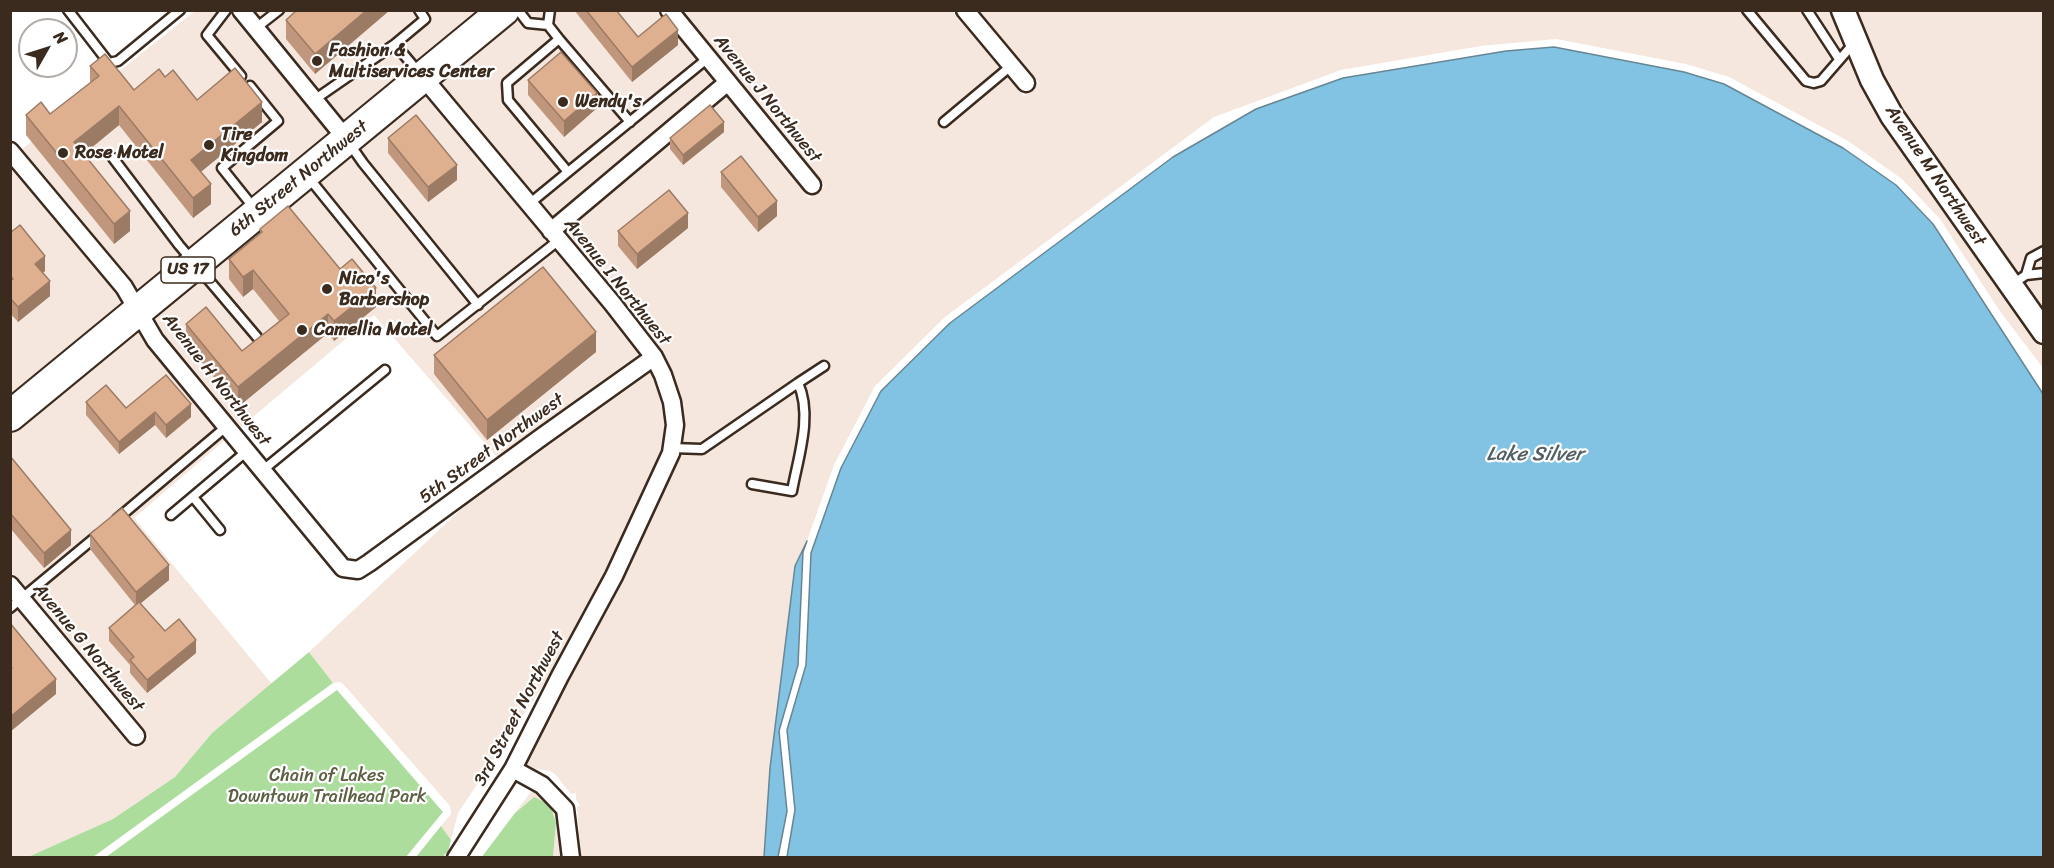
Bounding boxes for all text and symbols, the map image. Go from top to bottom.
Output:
north arrow [18,18,78,78]
text: N [46,24,76,51]
street label: Avenue J Northwest [709,31,825,167]
place label: Fashion & Multiservices Center [329,40,494,82]
marker: Fashion & Multiservices Center [310,54,324,68]
place label: Wendy's [575,91,642,113]
marker: Wendy's [556,95,570,109]
street label: Avenue M Northwest [1880,102,1990,250]
street label: 6th Street Northwest [225,116,373,242]
place label: Tire Kingdom [221,124,288,166]
marker: Tire Kingdom [202,138,216,152]
place label: Rose Motel [75,142,163,164]
marker: Rose Motel [56,146,70,160]
street label: Avenue I Northwest [559,214,675,350]
road number: US 17 [161,257,215,283]
place label: Nico's Barbershop [339,268,429,310]
marker: Nico's Barbershop [320,282,334,296]
street label: Avenue H Northwest [157,309,275,451]
place label: Camellia Motel [314,319,432,341]
marker: Camellia Motel [295,323,309,337]
street label: 5th Street Northwest [415,389,569,509]
water label: Lake Silver [1487,443,1583,467]
street label: Avenue G Northwest [28,579,148,717]
street label: 3rd Street Northwest [470,628,570,790]
park label: Chain of Lakes Downtown Trailhead Park [228,765,426,808]

